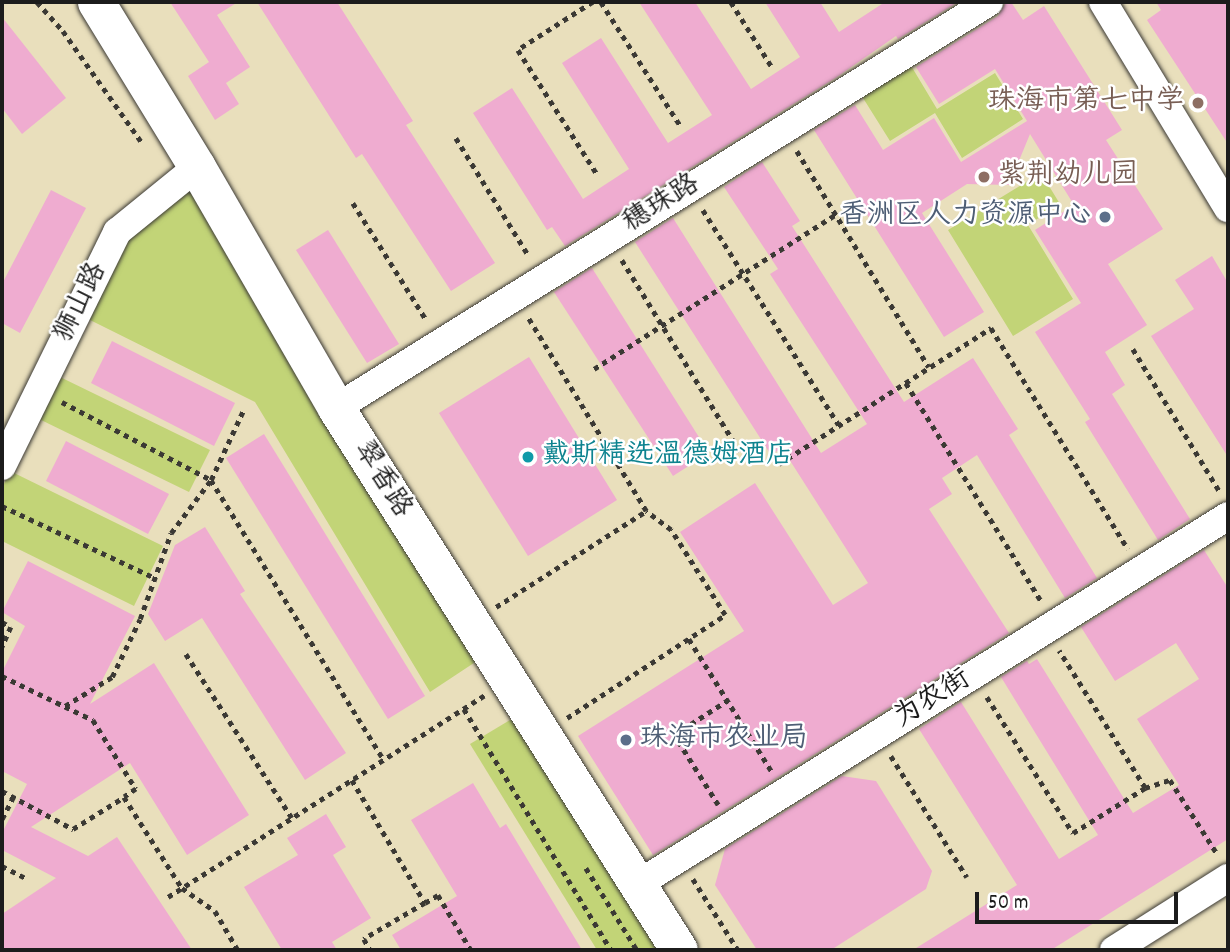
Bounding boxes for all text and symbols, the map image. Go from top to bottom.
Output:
place label: 珠海市第七中学 [988,86,1184,120]
marker: 珠海市第七中学 [1190,95,1206,111]
place label: 紫荆幼儿园 [998,160,1138,194]
street label: 穗珠路 [617,168,707,242]
marker: 紫荆幼儿园 [976,169,992,185]
place label: 香洲区人力资源中心 [839,200,1091,234]
marker: 香洲区人力资源中心 [1097,209,1113,225]
street label: 狮山路 [48,258,116,348]
street label: 翠香路 [344,435,418,525]
place label: 戴斯精选温德姆酒店 [542,440,794,474]
marker: 戴斯精选温德姆酒店 [520,449,536,465]
street label: 为农街 [888,663,978,737]
place label: 珠海市农业局 [640,723,808,757]
marker: 珠海市农业局 [618,732,634,748]
scale bar [978,878,1181,922]
text: 50 m [988,889,1028,919]

